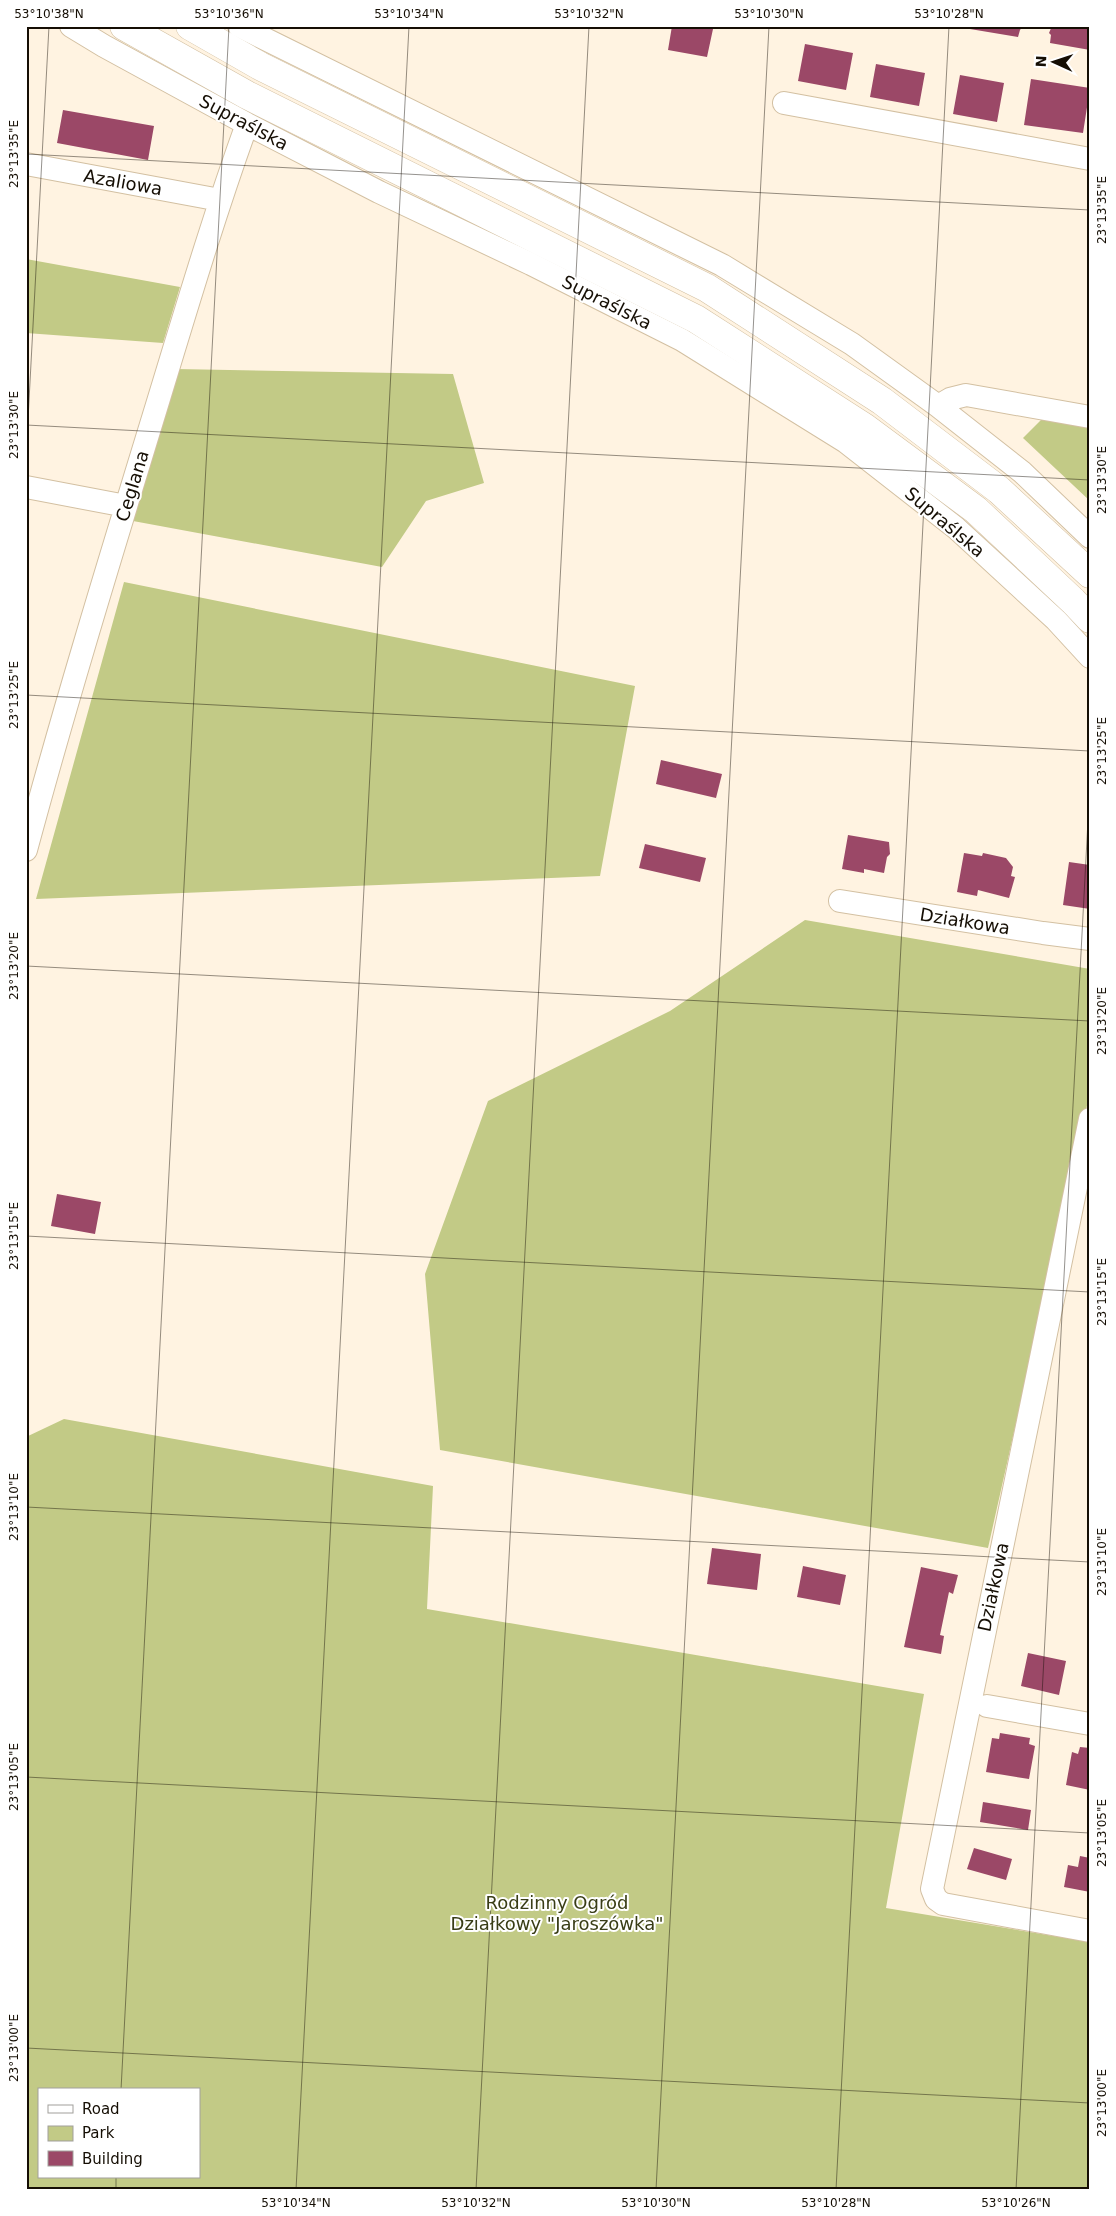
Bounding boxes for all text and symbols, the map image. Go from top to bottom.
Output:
text: 53°10'38"N [14,7,84,21]
text: 53°10'36"N [194,7,264,21]
text: 53°10'34"N [374,7,444,21]
text: 53°10'32"N [554,7,624,21]
text: 53°10'30"N [734,7,804,21]
text: 53°10'28"N [914,7,984,21]
north arrow [1028,38,1078,88]
text: N [1033,55,1049,68]
street label: Supraślska [196,90,292,154]
text: 23°13'35"E [7,120,21,188]
street label: Azaliowa [82,165,164,199]
text: 23°13'35"E [1095,176,1109,244]
street label: Supraślska [559,270,655,334]
text: 23°13'30"E [7,391,21,459]
text: 23°13'30"E [1095,446,1109,514]
street label: Ceglana [111,448,153,524]
street label: Supraślska [901,483,989,561]
text: 23°13'25"E [7,661,21,729]
text: 23°13'25"E [1095,717,1109,785]
street label: Działkowa [918,904,1012,938]
text: 23°13'20"E [7,932,21,1000]
text: 23°13'20"E [1095,987,1109,1055]
text: 23°13'15"E [7,1202,21,1270]
text: 23°13'15"E [1095,1258,1109,1326]
text: 23°13'10"E [7,1473,21,1541]
text: 23°13'10"E [1095,1528,1109,1596]
street label: Działkowa [973,1540,1013,1634]
text: 23°13'05"E [7,1743,21,1811]
text: 23°13'05"E [1095,1799,1109,1867]
park label: Rodzinny Ogród Działkowy "Jaroszówka" [451,1892,663,1934]
text: 23°13'00"E [7,2014,21,2082]
text: 23°13'00"E [1095,2069,1109,2137]
legend [38,2088,200,2178]
text: Road [82,2100,120,2118]
text: Park [82,2124,115,2142]
text: Building [82,2150,143,2168]
text: 53°10'34"N [261,2196,331,2210]
text: 53°10'32"N [441,2196,511,2210]
text: 53°10'30"N [621,2196,691,2210]
text: 53°10'28"N [801,2196,871,2210]
text: 53°10'26"N [981,2196,1051,2210]

